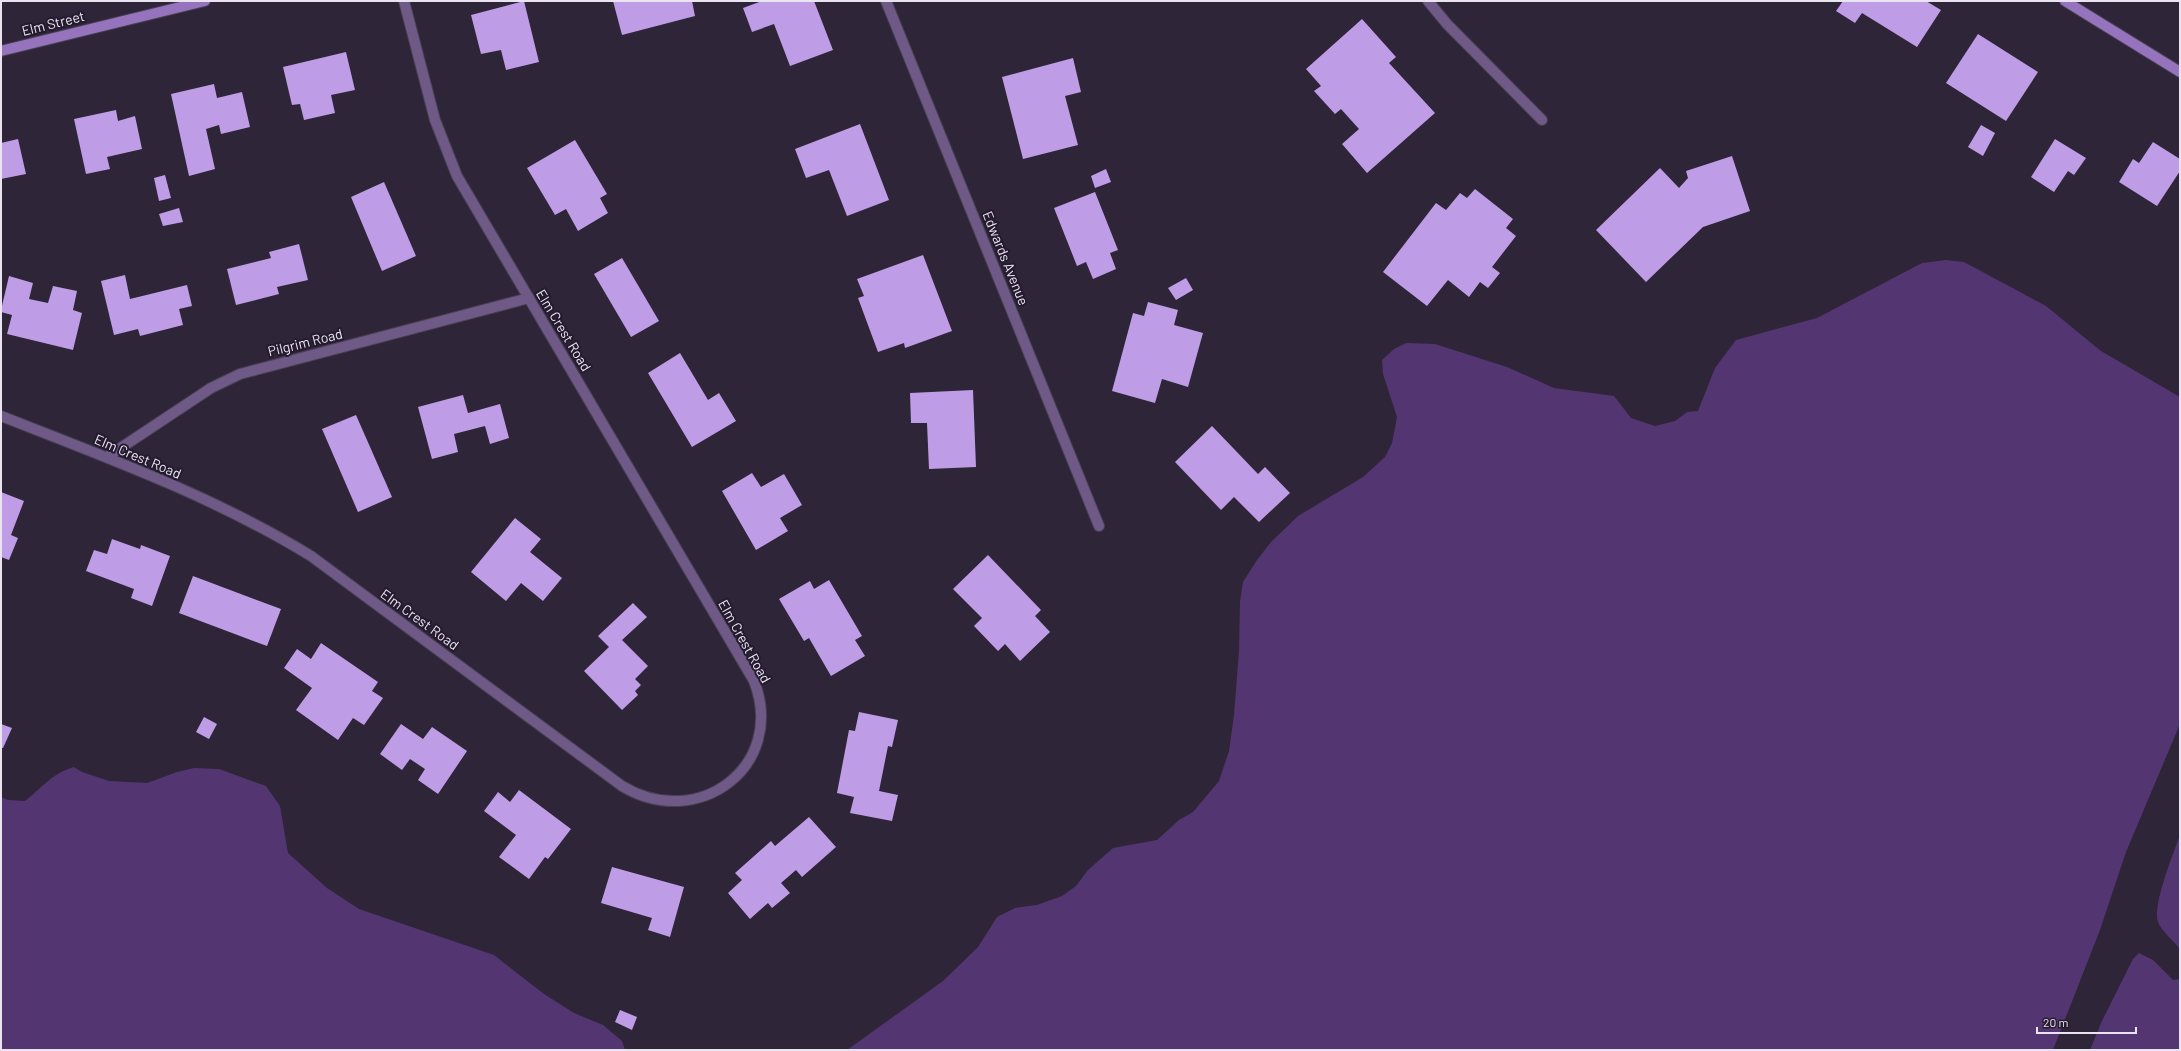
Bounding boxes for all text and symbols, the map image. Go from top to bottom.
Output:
street label: Elm Street [20,7,86,39]
street label: Edwards Avenue [979,209,1033,307]
street label: Elm Crest Road [533,286,595,374]
street label: Pilgrim Road [266,324,344,360]
street label: Elm Crest Road [92,430,184,482]
street label: Elm Crest Road [378,585,462,653]
street label: Elm Crest Road [715,596,775,686]
scale bar [2037,1009,2136,1035]
text: 20 m [2043,1015,2069,1029]

